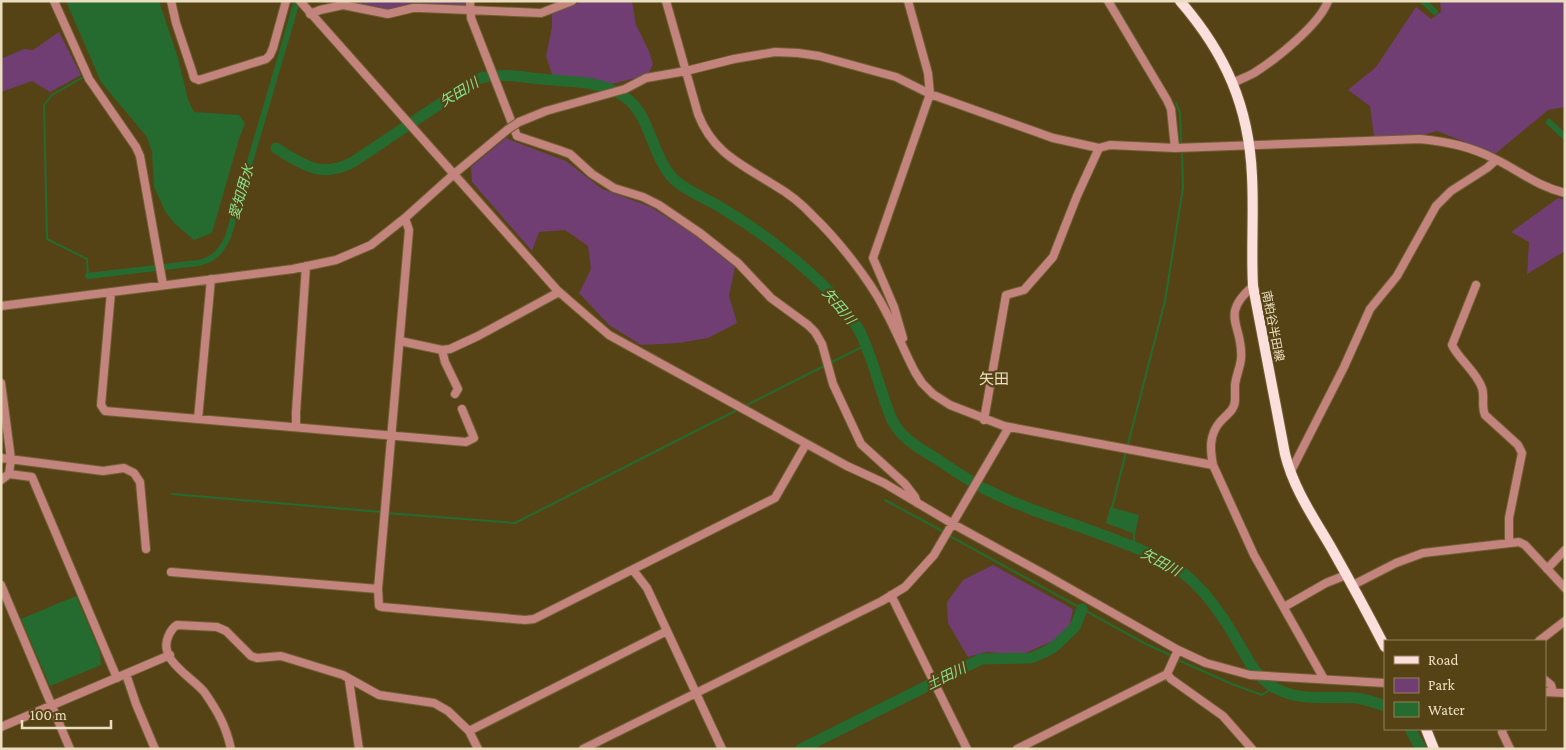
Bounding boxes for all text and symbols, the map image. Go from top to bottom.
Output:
water label: 矢田川 [437,73,483,110]
water label: 愛知用水 [226,161,257,221]
water label: 矢田川 [819,285,860,329]
street label: 南粕谷半田線 [1259,289,1287,363]
district label: 矢田 [979,371,1009,387]
water label: 矢田川 [1139,545,1185,580]
legend [1384,640,1546,730]
text: Road [1428,652,1459,668]
water label: 土田川 [924,659,970,692]
text: Park [1428,677,1455,693]
scale bar [22,698,111,730]
text: Water [1428,702,1465,718]
text: 100 m [30,707,67,723]

